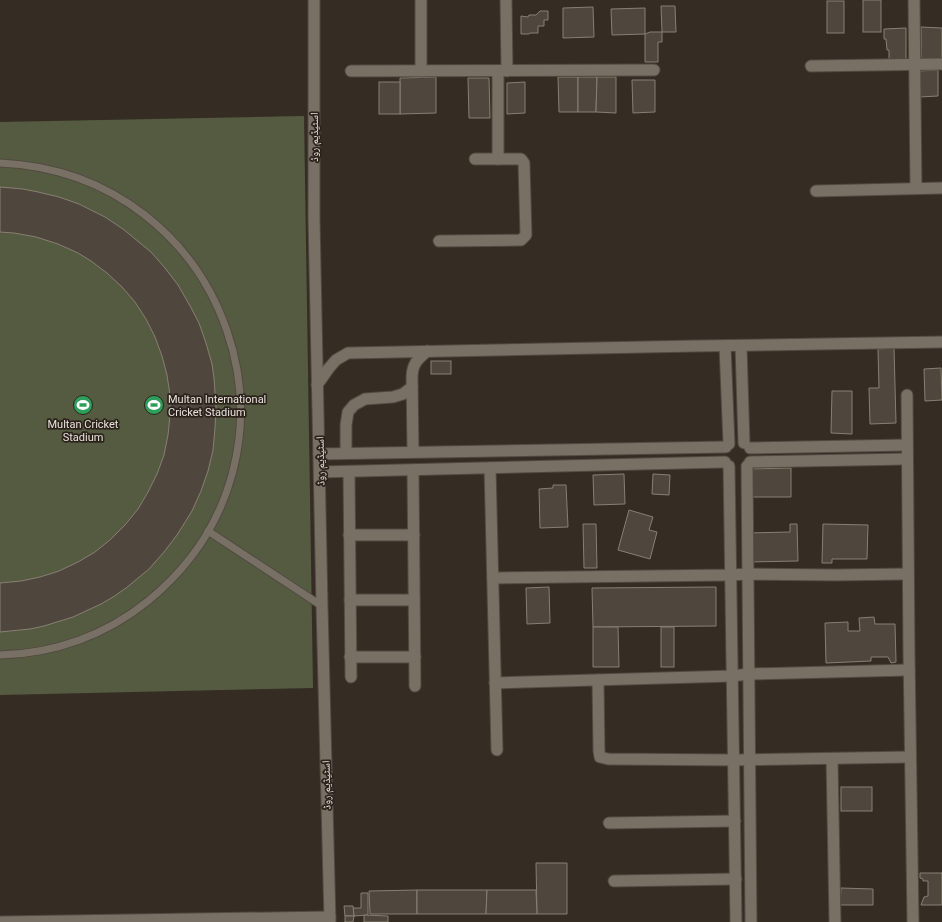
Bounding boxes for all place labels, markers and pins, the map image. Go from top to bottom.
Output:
place label: Multan International Cricket Stadium [168,393,266,419]
sports icon: Multan Cricket Stadium [72,394,94,416]
sports icon: Multan International Cricket Stadium [143,394,165,416]
place label: Multan Cricket Stadium [48,418,119,444]

